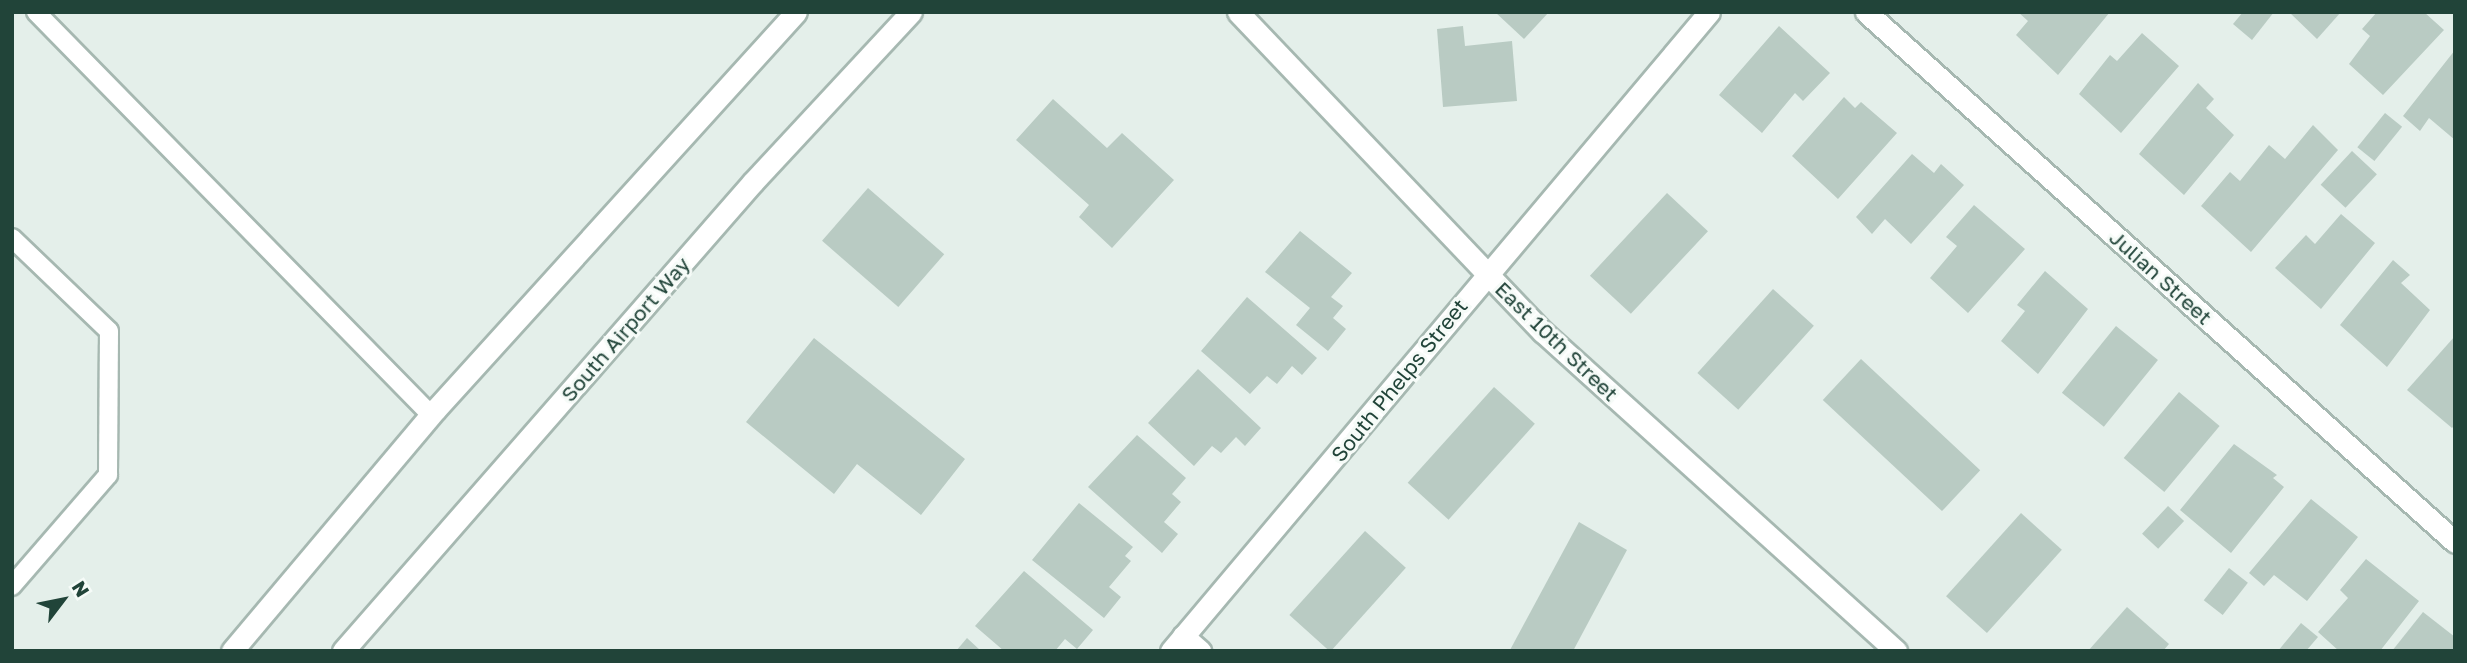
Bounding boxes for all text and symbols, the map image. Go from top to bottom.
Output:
street label: Julian Street [2105,225,2217,329]
street label: South Airport Way [555,251,695,407]
street label: East 10th Street [1490,276,1624,406]
street label: South Phelps Street [1326,293,1472,467]
north arrow [28,565,98,635]
text: N [68,576,95,601]

